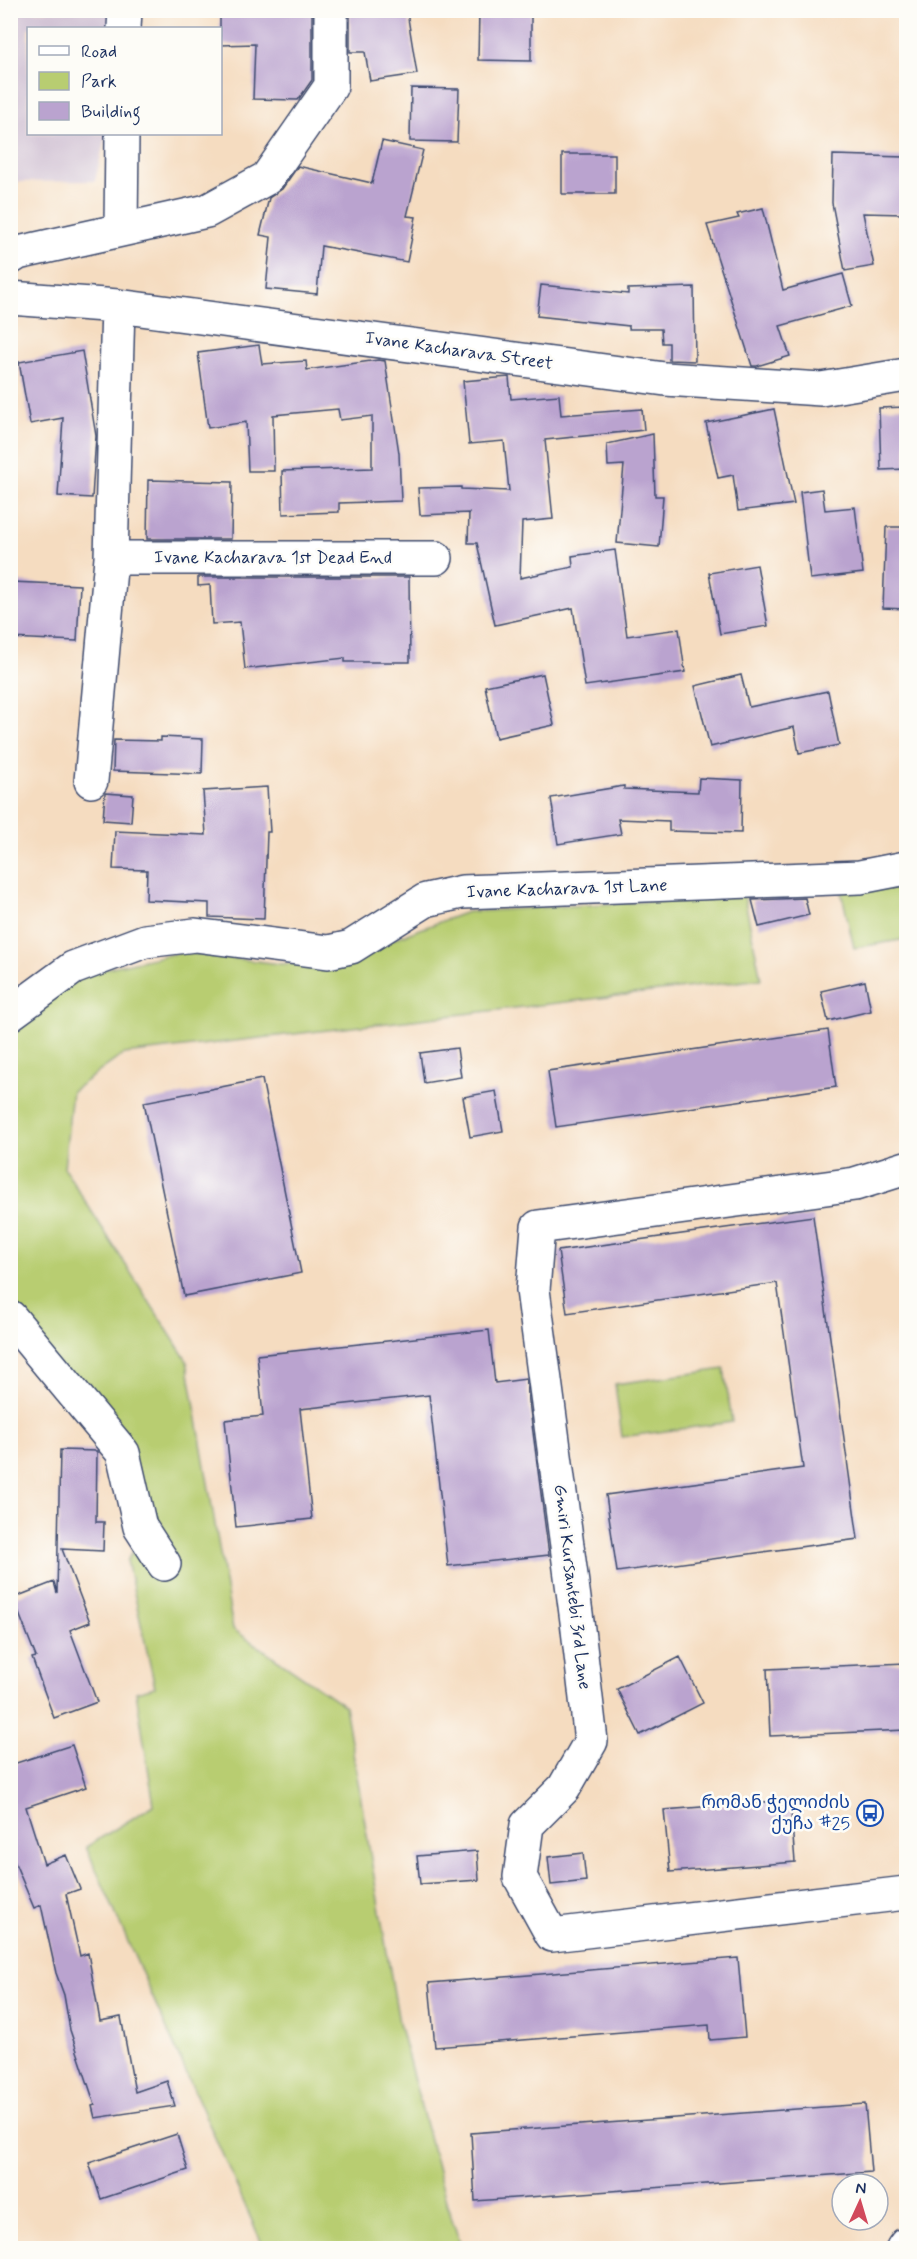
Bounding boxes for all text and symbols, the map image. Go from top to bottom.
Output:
legend [27,27,222,135]
text: Road [81,40,117,64]
text: Park [81,70,117,94]
text: Building [81,100,141,126]
street label: Ivane Kacharava Street [363,326,555,376]
street label: Ivane Kacharava 1st Dead End [154,546,392,570]
street label: Ivane Kacharava 1st Lane [466,873,668,905]
street label: Gmiri Kursantebi 3rd Lane [548,1483,596,1691]
place label: რომან ჭელიძის ქუჩა #25 [701,1791,850,1836]
bus stop icon: რომან ჭელიძის ქუჩა #25 [855,1798,885,1828]
north arrow [830,2172,890,2232]
text: N [855,2178,867,2199]

